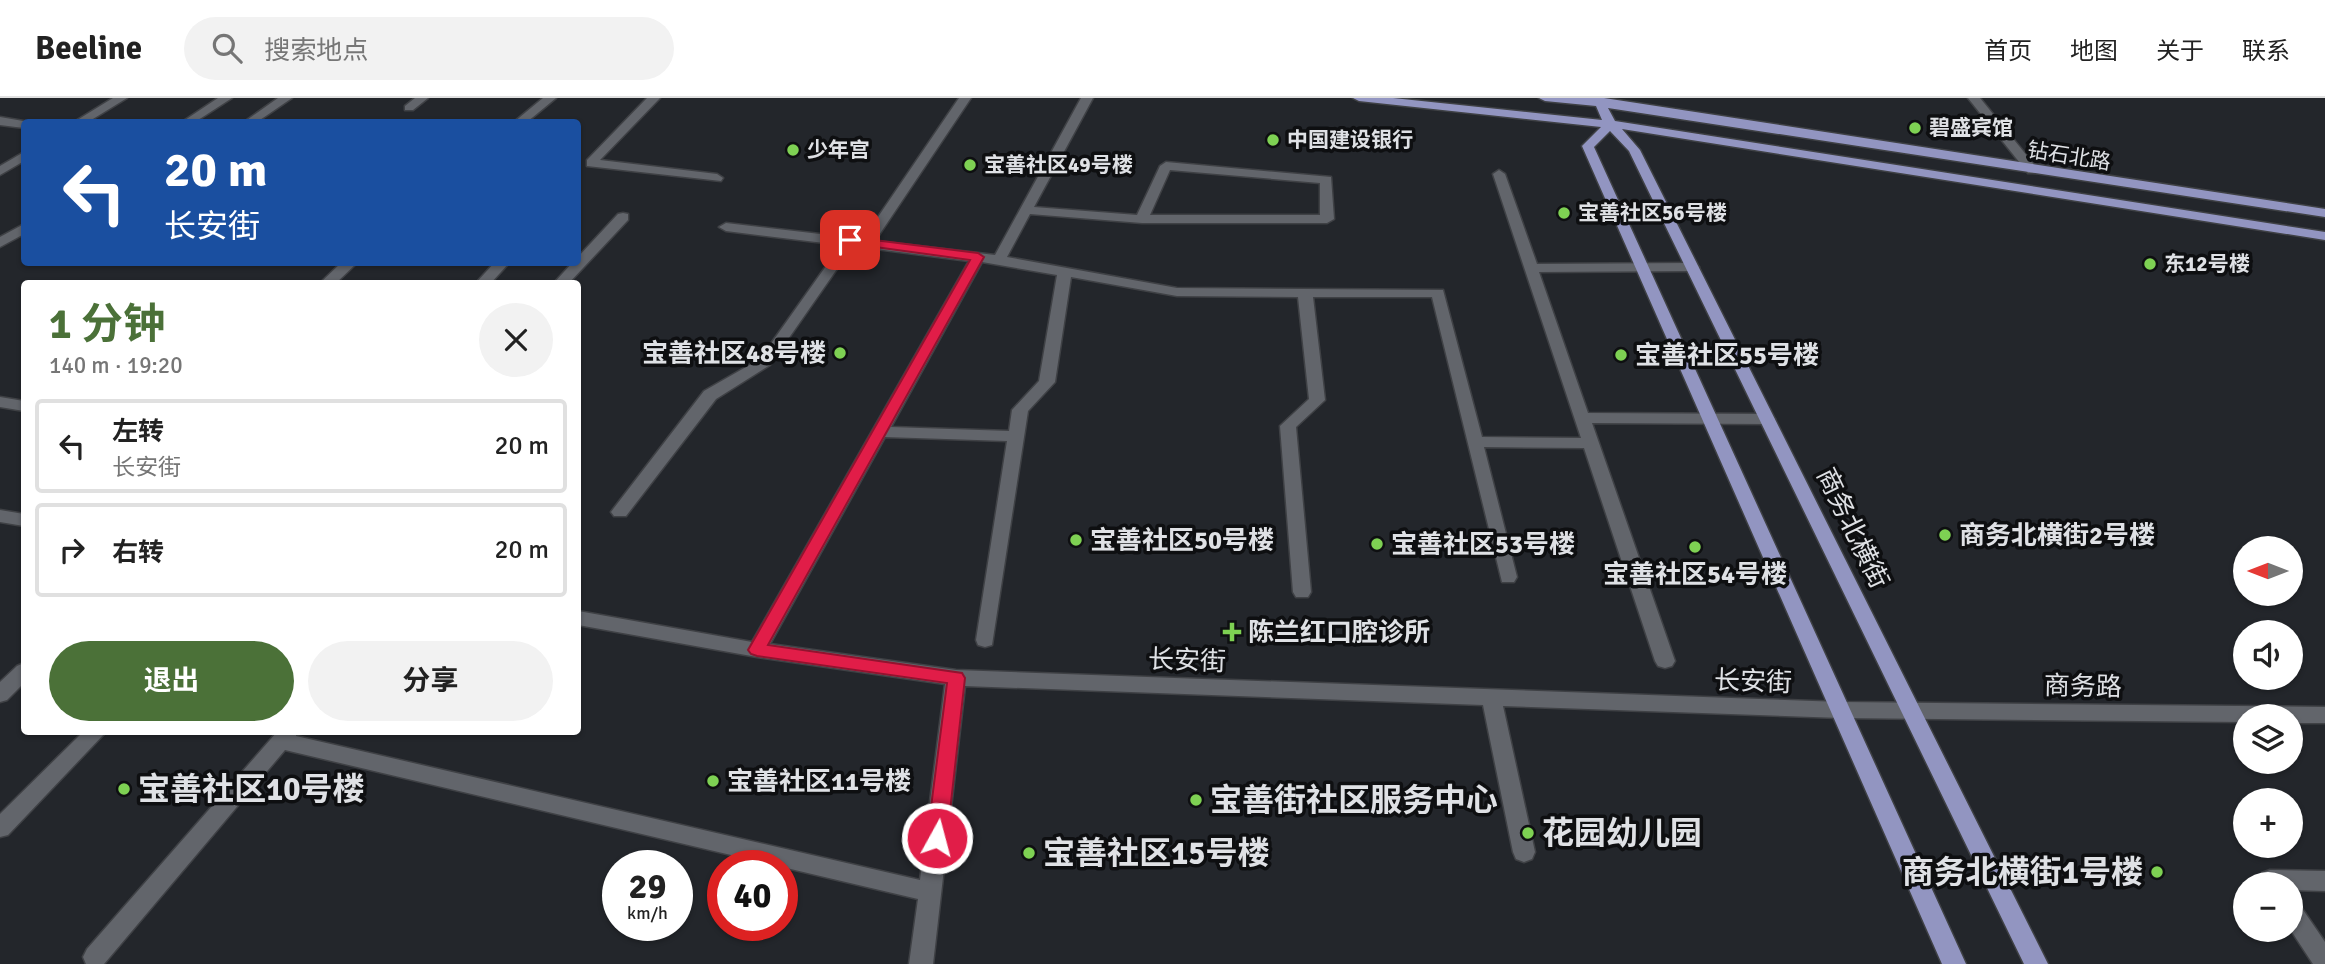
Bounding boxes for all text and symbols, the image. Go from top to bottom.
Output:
search box [184,17,674,80]
text: Beeline [35,28,142,69]
icon: search [208,29,246,67]
text: 搜索地点 [264,35,368,67]
text: 首页 [1984,36,2032,66]
text: 地图 [2070,36,2118,66]
text: 关于 [2156,36,2204,66]
text: 联系 [2242,36,2290,66]
place label: 碧盛宾馆 [1929,115,2013,141]
marker: 碧盛宾馆 [1907,120,1923,136]
place label: 中国建设银行 [1287,127,1413,153]
marker: 中国建设银行 [1265,132,1281,148]
place label: 少年宫 [807,137,870,163]
street label: 钻石北路 [2025,137,2113,175]
text: 20 m [164,140,267,200]
marker: 少年宫 [785,142,801,158]
icon: left [49,147,140,238]
place label: 宝善社区49号楼 [984,152,1133,178]
marker: 宝善社区49号楼 [962,157,978,173]
place label: 宝善社区56号楼 [1578,200,1727,226]
marker: 宝善社区56号楼 [1556,205,1572,221]
text: 长安街 [164,207,260,246]
pin [820,210,880,270]
icon: arrive [831,221,869,259]
place label: 东12号楼 [2164,251,2250,277]
marker: 东12号楼 [2142,256,2158,272]
text: 1 分钟 [49,299,165,350]
button: close [479,303,553,377]
place label: 宝善社区48号楼 [642,338,826,370]
place label: 宝善社区55号楼 [1635,340,1819,372]
marker: 宝善社区48号楼 [832,345,848,361]
marker: 宝善社区55号楼 [1613,347,1629,363]
text: 140 m · 19:20 [49,351,183,380]
text: 左转 [112,416,164,448]
icon: left [53,427,91,465]
text: 20 m [494,430,549,462]
text: 长安街 [112,453,181,482]
street label: 商务北横街 [1809,463,1895,594]
place label: 商务北横街2号楼 [1959,520,2155,552]
place label: 宝善社区50号楼 [1090,525,1274,557]
marker: 商务北横街2号楼 [1937,527,1953,543]
place label: 宝善社区53号楼 [1391,529,1575,561]
icon: right [53,531,91,569]
marker: 宝善社区50号楼 [1068,532,1084,548]
text: 20 m [494,534,549,566]
marker: 宝善社区53号楼 [1369,536,1385,552]
north arrow [2233,536,2303,606]
map controls [2233,536,2303,942]
text: 右转 [112,537,164,569]
marker: 宝善社区54号楼 [1687,539,1703,555]
place label: 宝善社区54号楼 [1603,559,1787,591]
place label: 陈兰红口腔诊所 [1248,617,1430,649]
button: sound [2233,620,2303,690]
marker: 陈兰红口腔诊所 [1222,622,1242,642]
button: 退出 [49,641,294,721]
button: 分享 [308,641,553,721]
street label: 长安街 [1147,644,1227,678]
street label: 长安街 [1713,665,1793,699]
street label: 商务路 [2044,670,2122,704]
button: layers [2233,704,2303,774]
place label: 宝善社区11号楼 [727,766,911,798]
place label: 宝善社区10号楼 [138,770,365,809]
marker: 宝善社区11号楼 [705,773,721,789]
marker: 宝善社区10号楼 [116,781,132,797]
place label: 宝善街社区服务中心 [1210,781,1498,820]
button: + [2233,788,2303,858]
marker: 宝善街社区服务中心 [1188,792,1204,808]
position arrow [900,801,974,875]
place label: 花园幼儿园 [1542,814,1702,853]
marker: 花园幼儿园 [1520,825,1536,841]
place label: 宝善社区15号楼 [1043,834,1270,873]
marker: 宝善社区15号楼 [1021,845,1037,861]
speed limit sign: 40 [707,850,798,941]
place label: 商务北横街1号楼 [1902,853,2143,892]
marker: 商务北横街1号楼 [2149,864,2165,880]
text: 29 [629,865,666,908]
button: − [2233,872,2303,942]
text: km/h [627,902,668,924]

